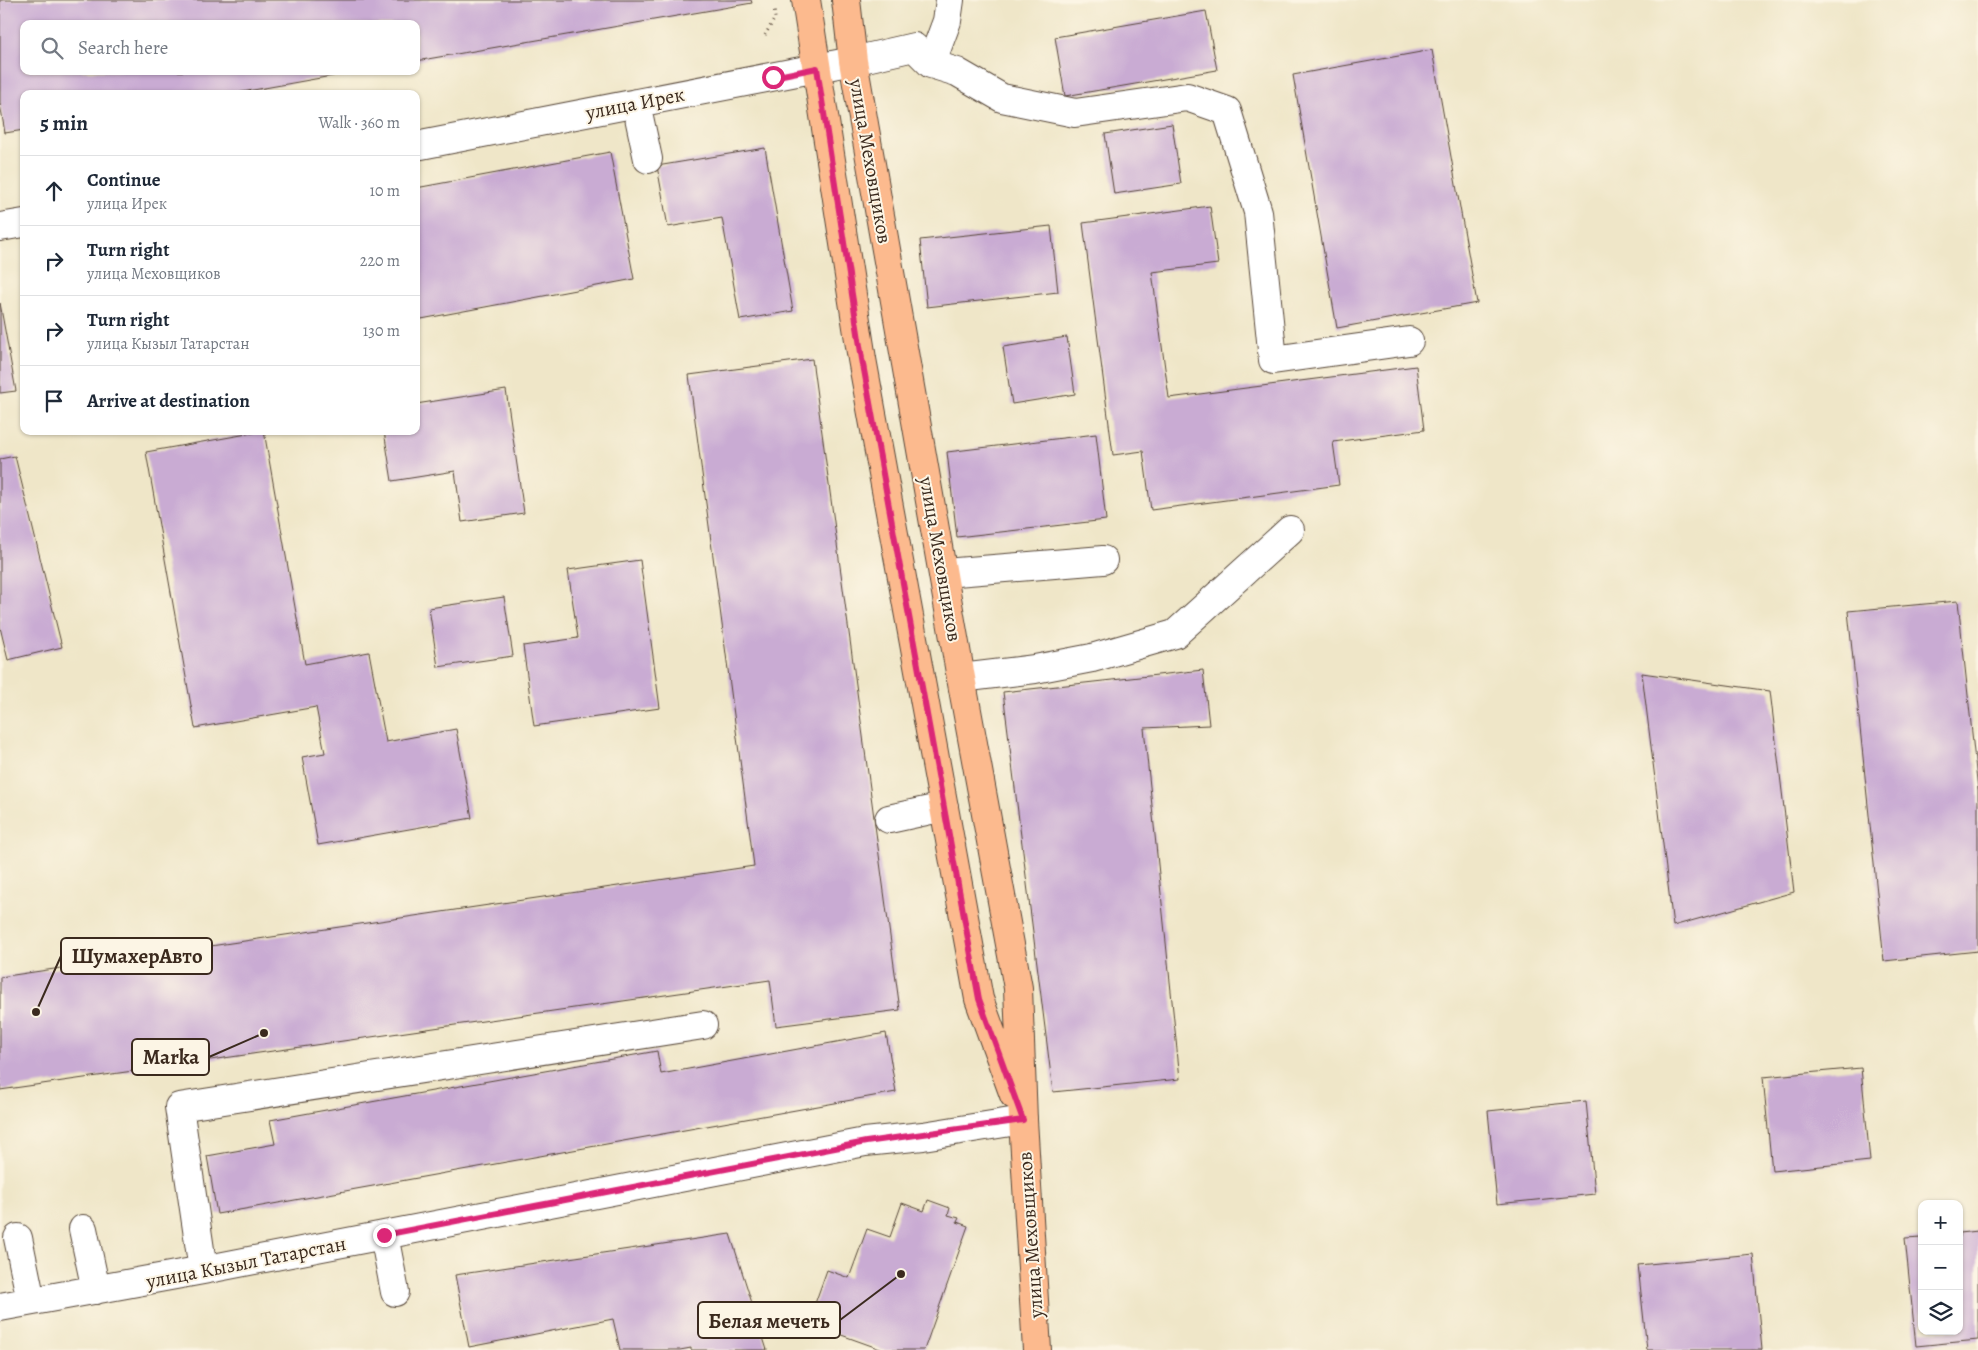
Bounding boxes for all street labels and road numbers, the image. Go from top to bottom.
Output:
street label: улица Меховщиков [843,75,898,246]
street label: улица Ирек [582,81,687,126]
street label: улица Меховщиков [913,473,968,644]
street label: улица Меховщиков [1011,1151,1050,1320]
street label: улица Кызыл Татарстан [143,1230,348,1295]

